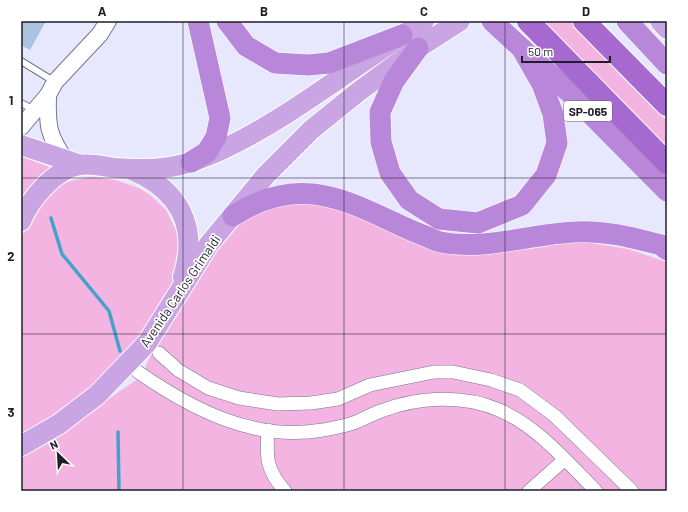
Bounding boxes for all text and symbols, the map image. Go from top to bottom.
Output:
text: A [98,3,107,19]
text: B [260,3,268,19]
text: C [420,3,428,19]
text: D [582,3,590,19]
scale bar [522,38,610,64]
text: 50 m [528,44,553,58]
text: 1 [9,92,13,108]
road number: SP-065 [564,101,612,121]
street label: Avenida Carlos Grimaldi [136,232,224,350]
text: 2 [7,248,15,264]
text: 3 [7,404,15,420]
north arrow [38,434,78,474]
text: N [47,437,60,452]

